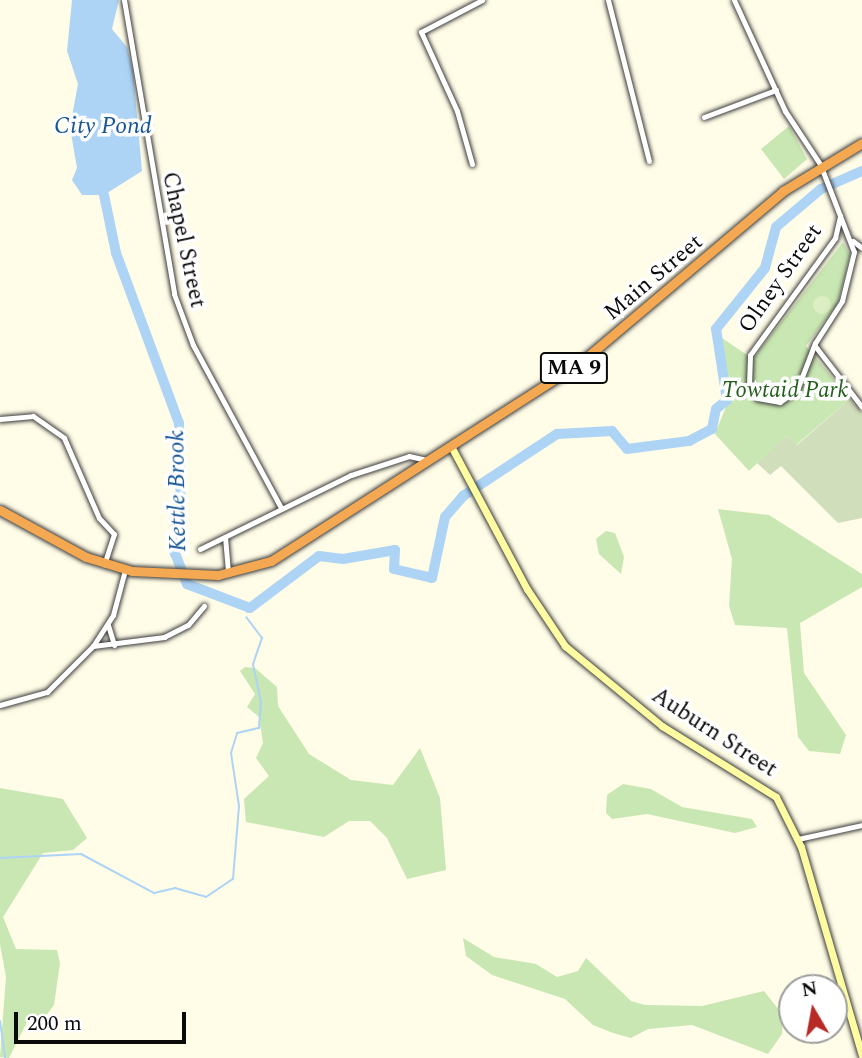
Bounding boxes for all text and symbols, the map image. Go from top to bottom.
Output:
water label: City Pond [54,113,152,141]
street label: Chapel Street [155,169,211,311]
street label: Olney Street [733,219,829,339]
street label: Main Street [599,229,709,327]
road number: MA 9 [539,350,609,386]
park label: Towtaid Park [722,377,848,405]
water label: Kettle Brook [163,430,193,552]
street label: Auburn Street [646,682,782,784]
north arrow [778,974,848,1044]
text: N [799,974,820,1005]
scale bar [18,998,189,1042]
text: 200 m [27,1008,82,1040]

